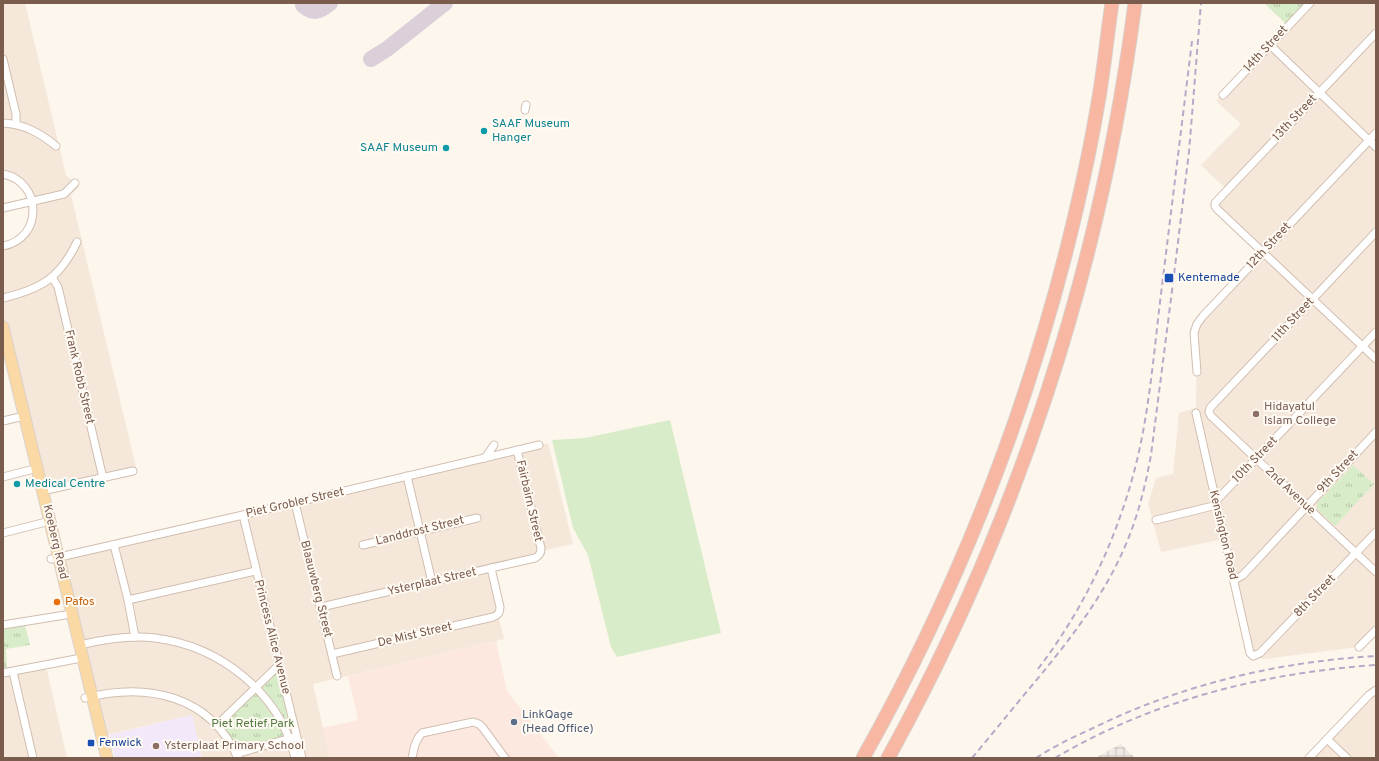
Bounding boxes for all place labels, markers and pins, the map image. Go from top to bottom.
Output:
place label: SAAF Museum Hanger [492,116,570,146]
marker: SAAF Museum Hanger [479,126,489,136]
place label: SAAF Museum [360,140,438,156]
marker: SAAF Museum [441,143,451,153]
place label: Kentemade [1178,270,1240,286]
marker: Kentemade [1163,272,1175,284]
place label: Hidayatul Islam College [1264,399,1336,429]
marker: Hidayatul Islam College [1251,409,1261,419]
place label: Medical Centre [25,476,105,492]
marker: Medical Centre [12,479,22,489]
place label: Pafos [65,594,95,610]
marker: Pafos [52,597,62,607]
place label: LinkQage (Head Office) [522,707,594,737]
marker: LinkQage (Head Office) [509,717,519,727]
place label: Fenwick [99,735,142,751]
marker: Fenwick [86,738,96,748]
place label: Ysterplaat Primary School [164,738,304,754]
marker: Ysterplaat Primary School [151,741,161,751]

